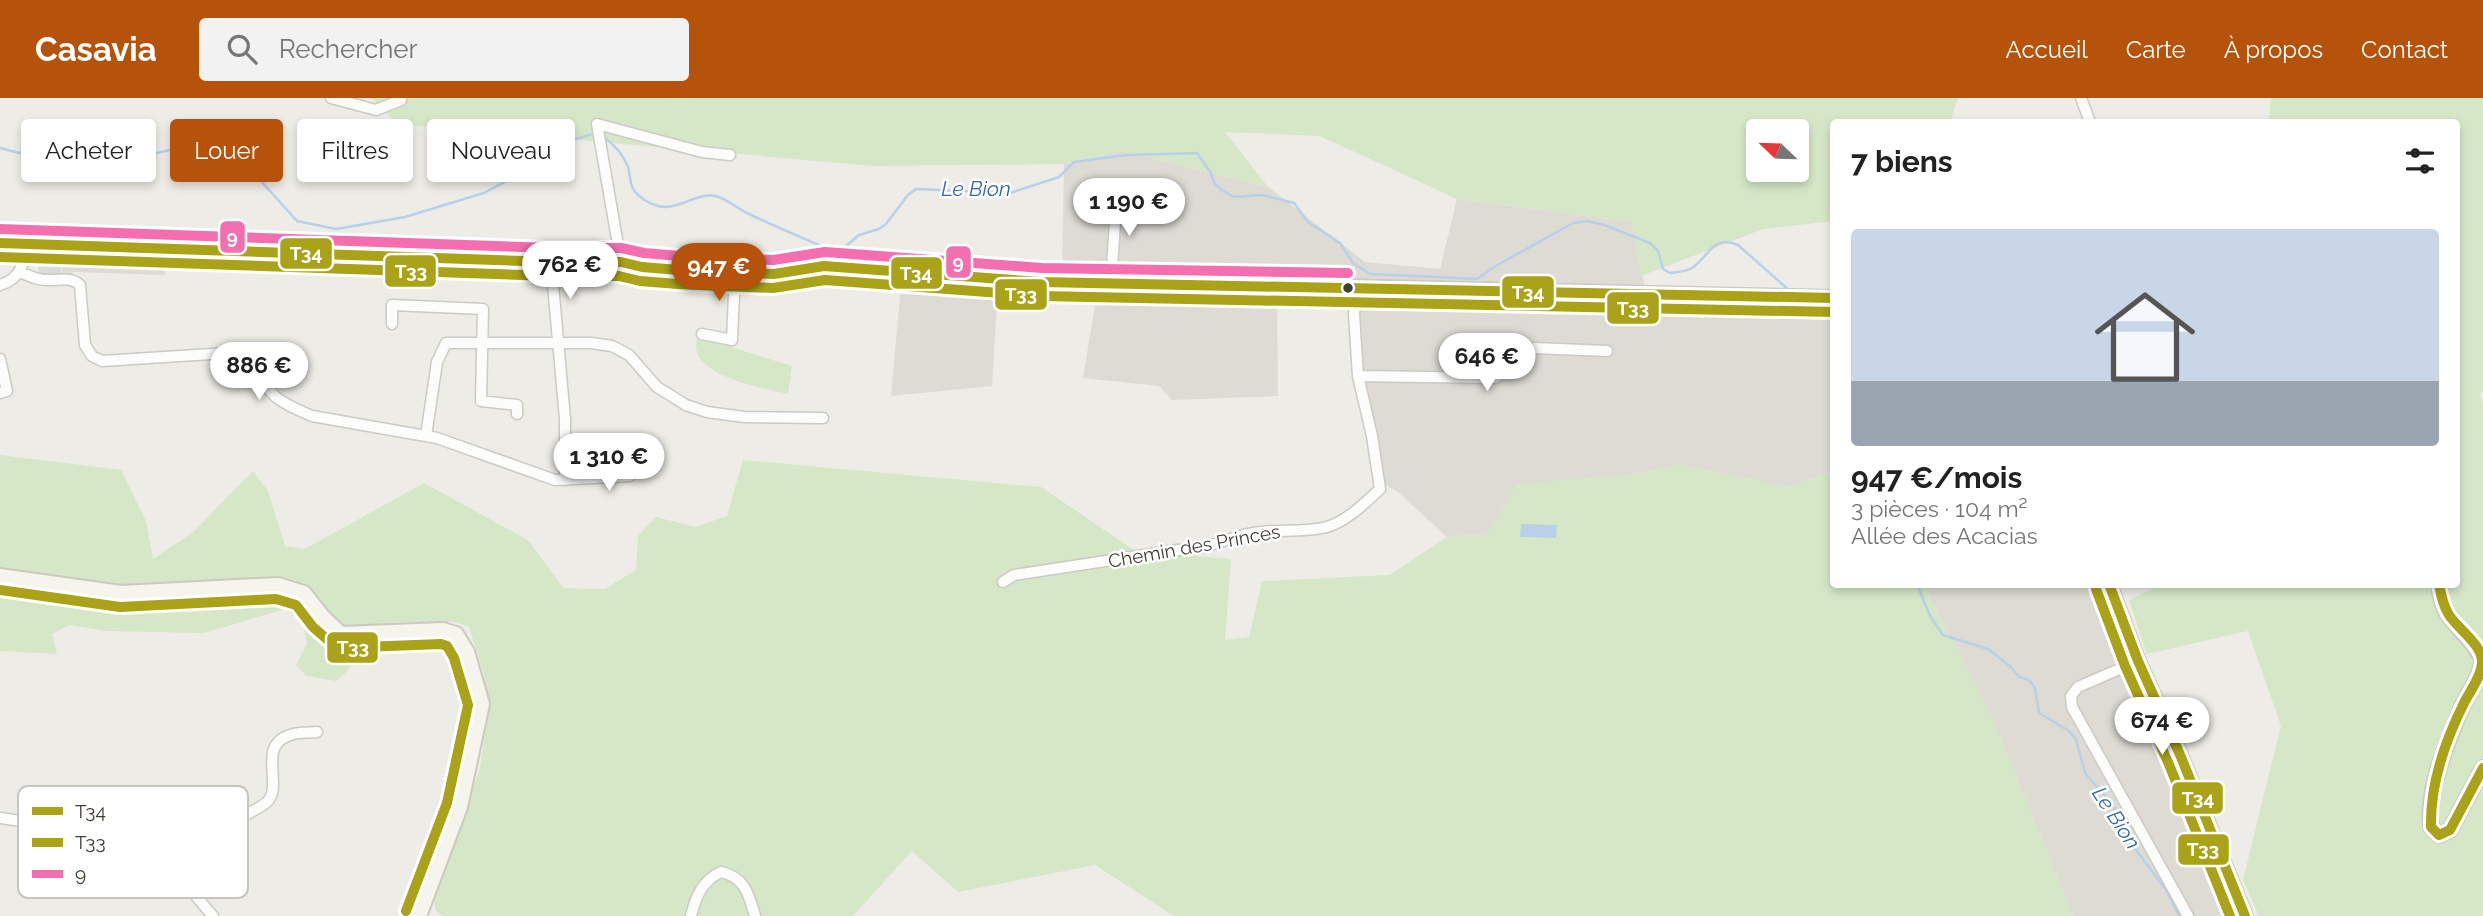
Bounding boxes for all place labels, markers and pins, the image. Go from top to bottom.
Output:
pin: 1 190 € [1064,178,1194,238]
pin: 762 € [521,242,619,301]
pin: 947 € [670,244,768,303]
unlabelled marker [1341,281,1355,295]
pin: 646 € [1438,334,1536,393]
pin: 886 € [210,342,308,402]
pin: 1 310 € [544,434,674,493]
pin: 674 € [2113,698,2211,757]

